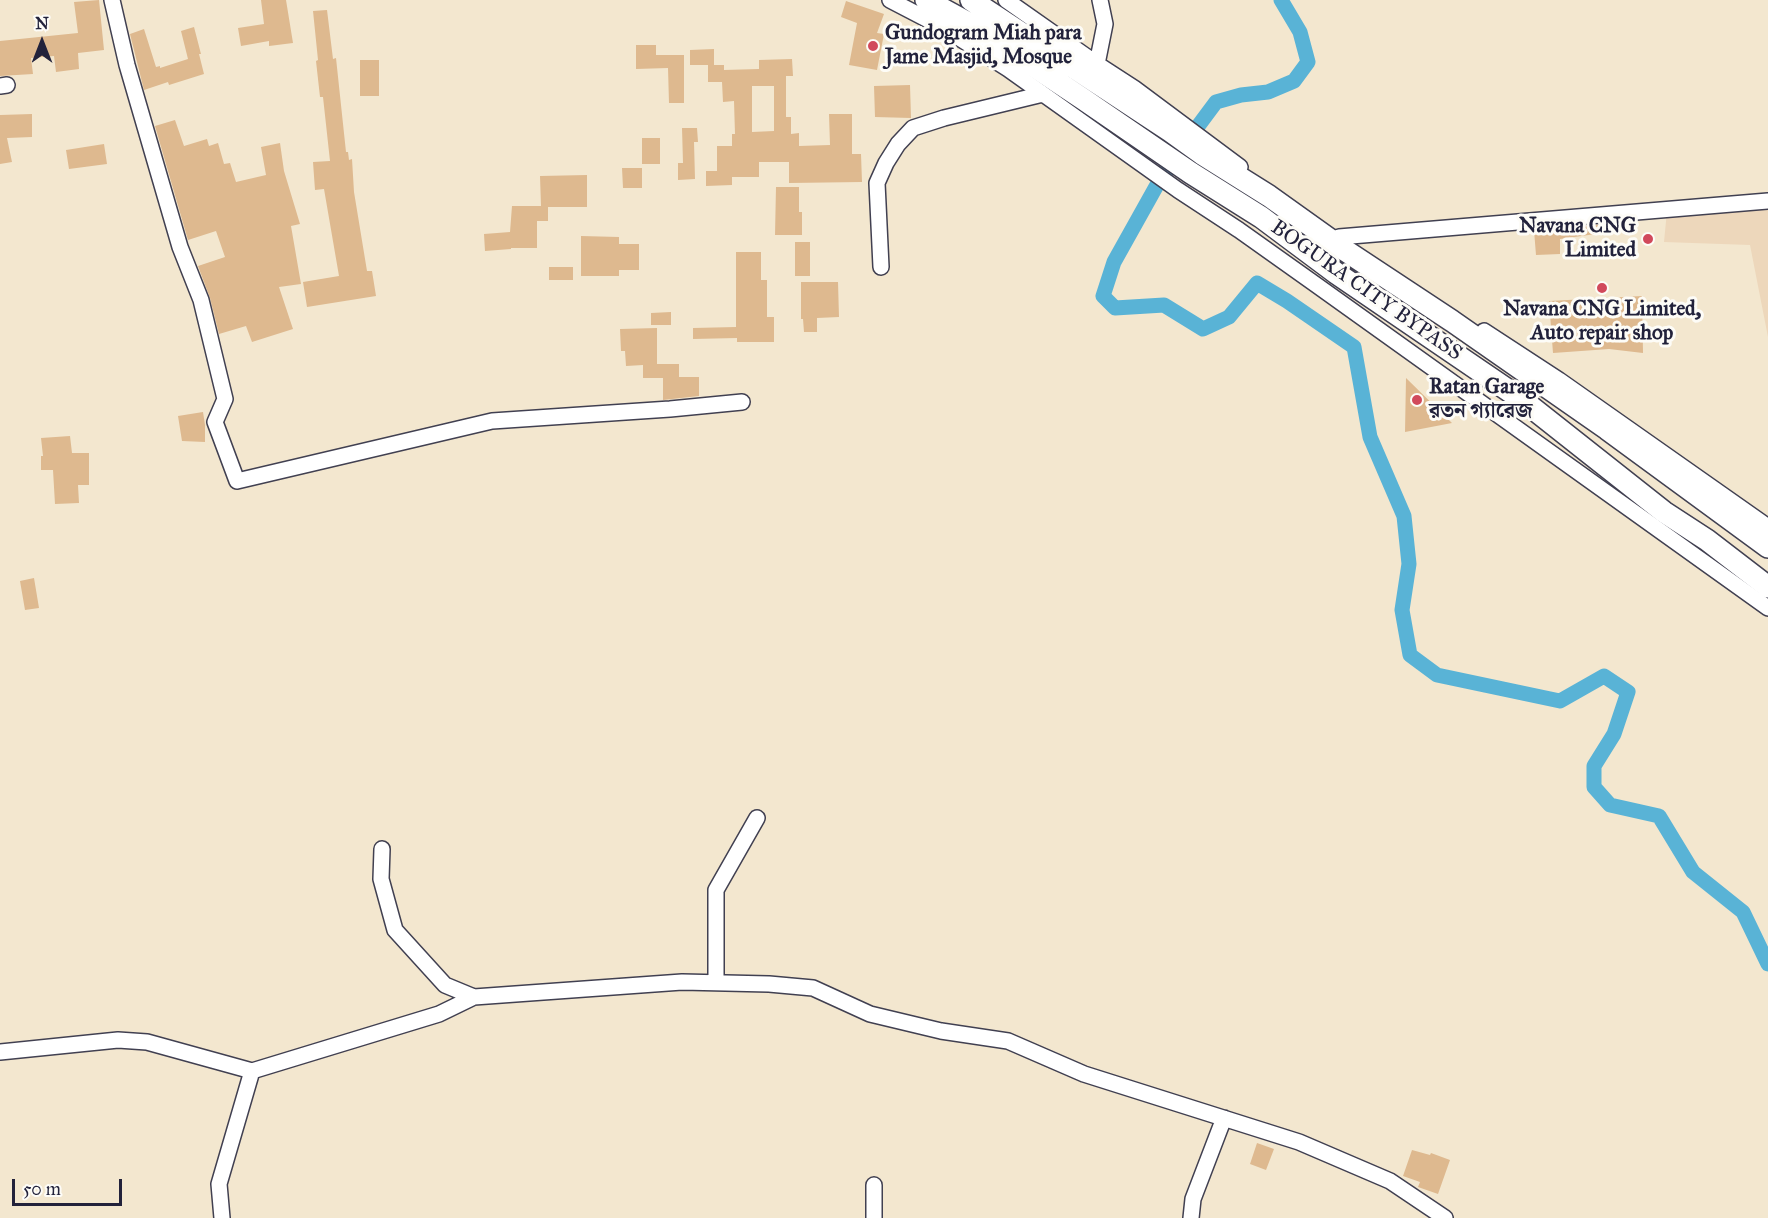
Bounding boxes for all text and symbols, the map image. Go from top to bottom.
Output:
north arrow [12,12,72,72]
text: N [35,14,49,33]
place label: Gundogram Miah para Jame Masjid, Mosque [885,21,1081,71]
marker: Gundogram Miah para Jame Masjid, Mosque [866,39,880,53]
place label: Navana CNG Limited [1519,214,1636,264]
street label: BOGURA CITY BYPASS [1265,215,1467,367]
marker: Navana CNG Limited [1641,232,1655,246]
marker: Navana CNG Limited, Auto repair shop [1595,281,1609,295]
place label: Navana CNG Limited, Auto repair shop [1503,297,1701,347]
place label: Ratan Garage রতন গ্যারেজ [1429,375,1544,425]
marker: Ratan Garage রতন গ্যারেজ [1410,393,1424,407]
scale bar [15,1167,124,1205]
text: 50 m [23,1178,61,1200]

